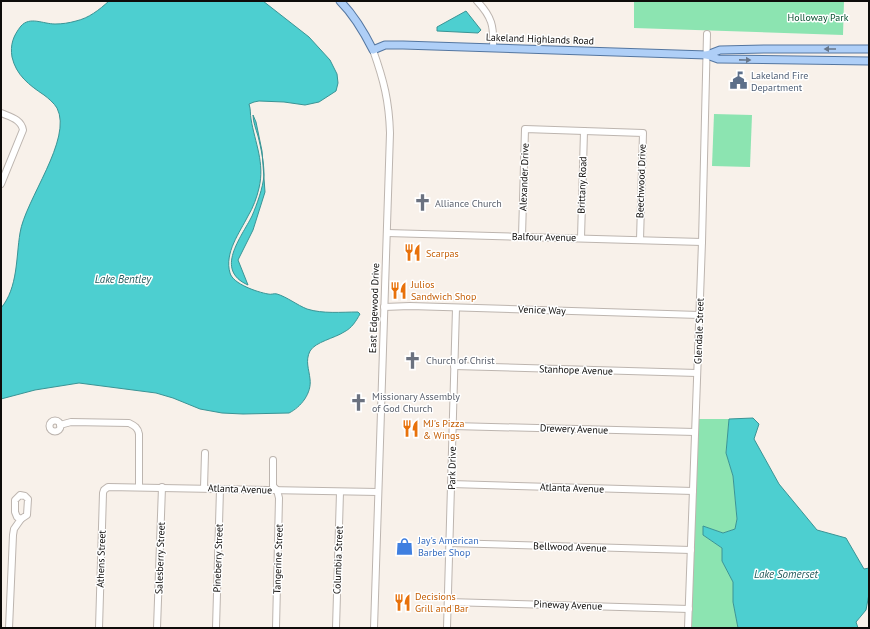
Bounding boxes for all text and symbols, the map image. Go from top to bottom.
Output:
park label: Holloway Park [788,11,849,24]
street label: Lakeland Highlands Road [486,31,594,47]
one-way arrow [823,46,836,52]
one-way arrow [739,56,751,63]
place label: Lakeland Fire Department [751,69,808,94]
public building icon: Lakeland Fire Department [728,71,748,91]
street label: Alexander Drive [516,143,532,211]
street label: Beechwood Drive [633,144,649,218]
street label: Brittany Road [575,156,589,214]
church icon: Alliance Church [412,193,432,213]
place label: Alliance Church [435,197,502,210]
street label: Balfour Avenue [512,230,576,244]
restaurant icon: Scarpas [403,243,423,263]
place label: Scarpas [426,247,459,260]
street label: East Edgewood Drive [366,263,382,353]
water label: Lake Bentley [95,272,152,286]
place label: Julios Sandwich Shop [410,278,476,303]
restaurant icon: Julios Sandwich Shop [388,280,408,300]
street label: Glendale Street [691,297,707,364]
street label: Venice Way [517,303,566,317]
church icon: Church of Christ [403,350,423,370]
place label: Church of Christ [426,354,495,367]
street label: Stanhope Avenue [539,362,613,378]
place label: Missionary Assembly of God Church [372,390,460,415]
church icon: Missionary Assembly of God Church [349,392,369,412]
place label: MJ's Pizza & Wings [423,417,464,442]
restaurant icon: MJ's Pizza & Wings [400,419,420,439]
street label: Drewery Avenue [540,421,608,437]
street label: Park Drive [445,446,459,490]
street label: Atlanta Avenue [540,480,604,496]
street label: Atlanta Avenue [208,481,272,497]
street label: Salesberry Street [152,521,168,594]
street label: Pineberry Street [210,523,226,593]
street label: Tangerine Street [270,523,286,594]
street label: Columbia Street [330,525,346,594]
street label: Athens Street [94,529,109,588]
place label: Jay's American Barber Shop [417,534,479,559]
shop icon: Jay's American Barber Shop [395,536,415,556]
street label: Bellwood Avenue [533,539,607,555]
water label: Lake Somerset [754,567,819,581]
place label: Decisions Grill and Bar [415,590,469,615]
restaurant icon: Decisions Grill and Bar [392,592,412,612]
street label: Pineway Avenue [533,597,603,613]

